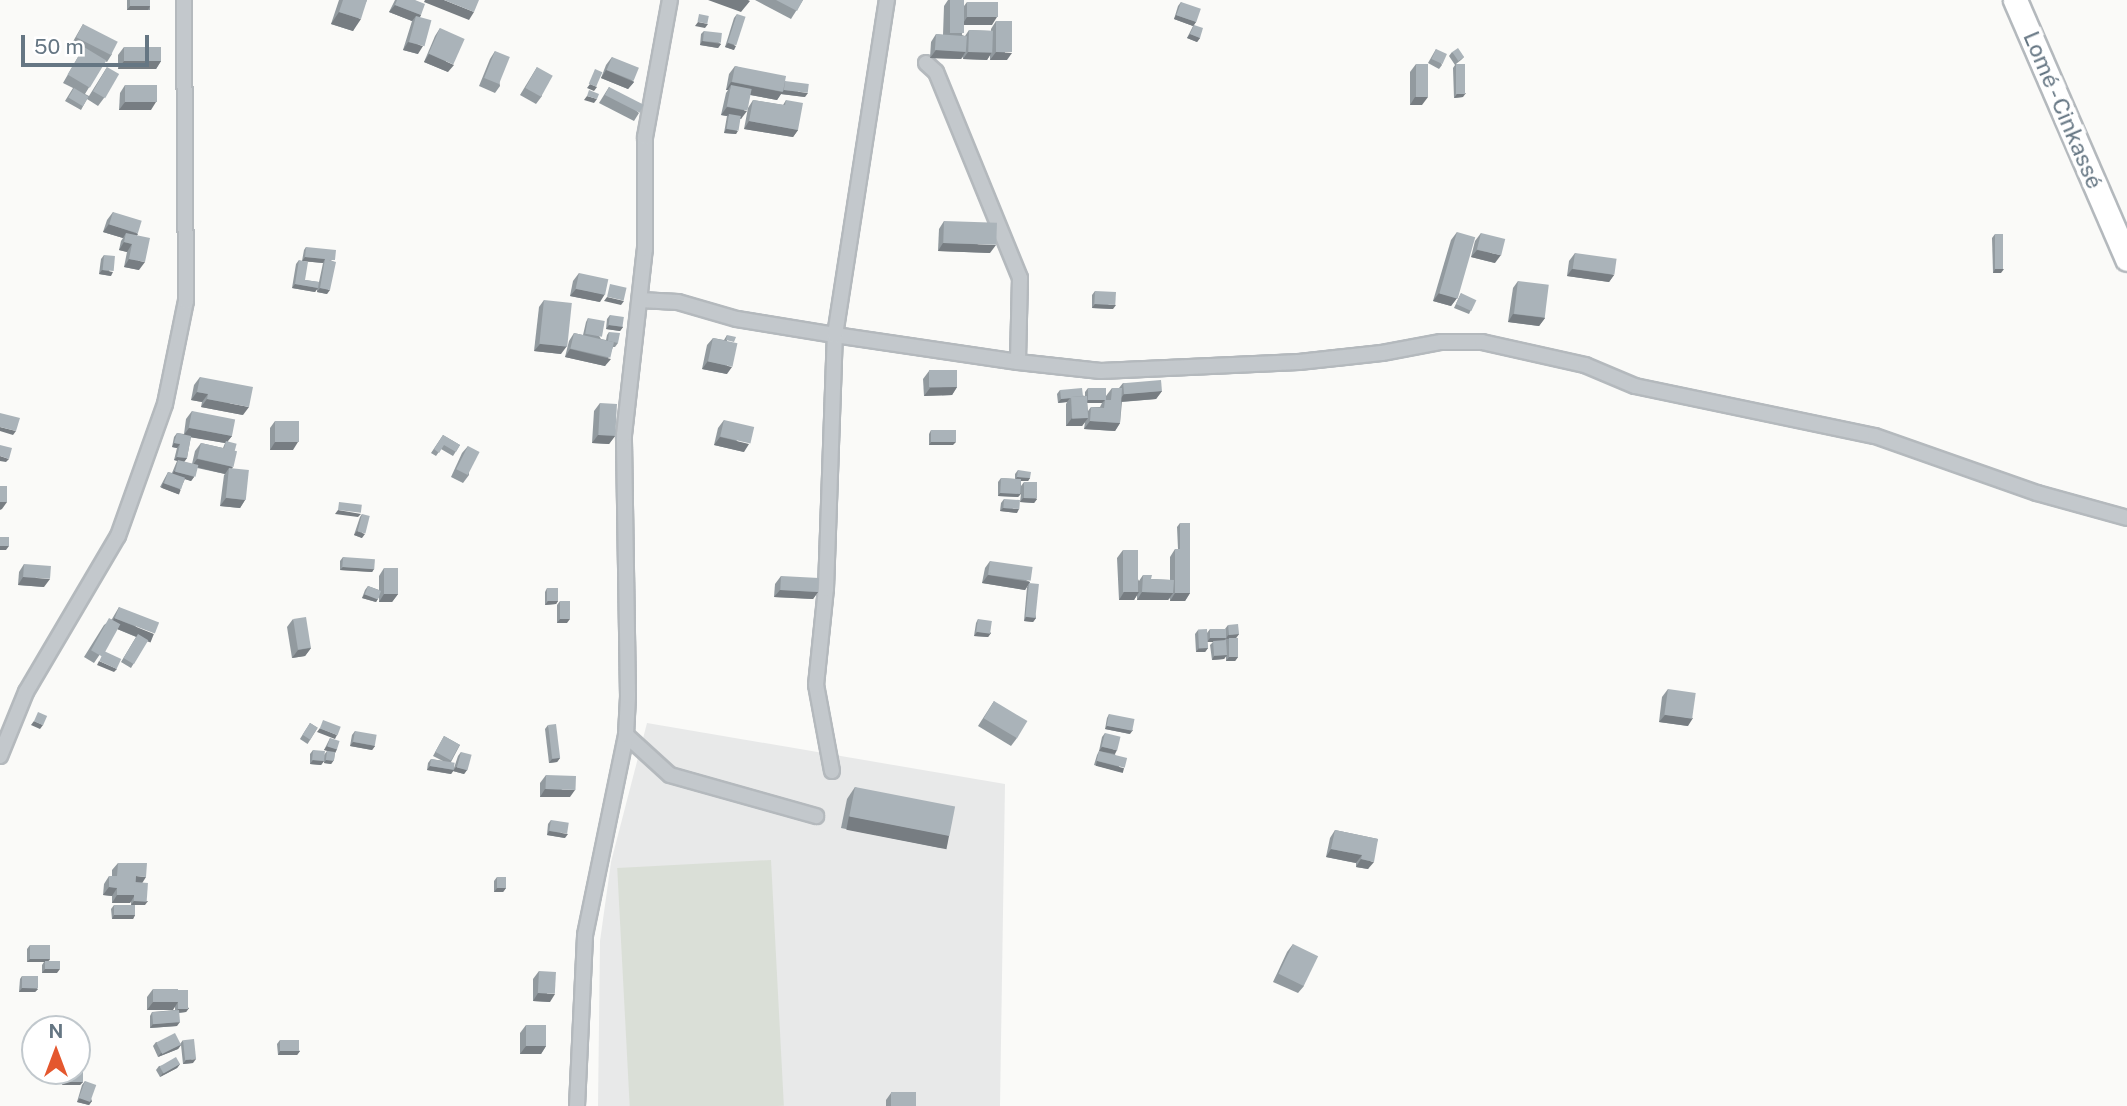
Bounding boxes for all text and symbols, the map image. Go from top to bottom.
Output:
scale bar [24,21,152,65]
street label: Lomé - Cinkassé [2016,24,2110,196]
text: 50 m [34,34,84,59]
north arrow [21,1015,91,1085]
text: N [49,1020,63,1042]

